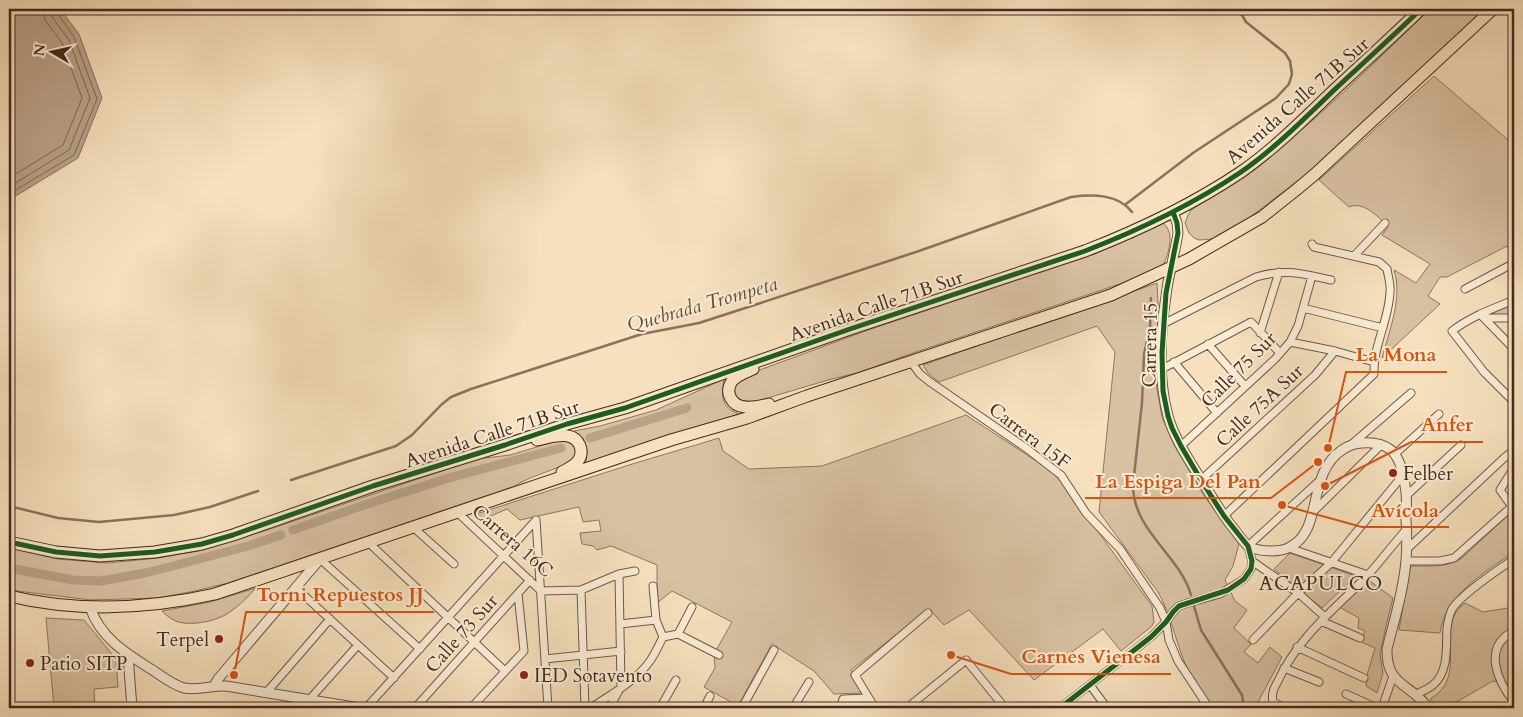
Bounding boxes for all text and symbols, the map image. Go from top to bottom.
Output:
north arrow [28,28,78,78]
street label: Avenida Calle 71B Sur [1221,31,1375,170]
text: N [29,43,50,58]
street label: Avenida Calle 71B Sur [786,264,967,348]
water label: Quebrada Trompeta [624,270,780,339]
street label: Carrera 15 [1136,302,1164,388]
street label: Calle 75 Sur [1195,326,1282,413]
callout: La Mona [1346,337,1447,372]
text: La Mona [1356,341,1437,368]
street label: Calle 75A Sur [1210,358,1309,453]
street label: Avenida Calle 71B Sur [402,393,583,474]
street label: Carrera 15F [983,397,1075,475]
callout: Anfer [1411,407,1483,442]
text: Anfer [1421,411,1474,438]
place label: Felber [1403,461,1453,487]
callout: La Espiga Del Pan [1085,463,1271,498]
marker: Felber [1387,467,1399,479]
text: La Espiga Del Pan [1095,468,1261,495]
callout: Avícola [1362,492,1449,527]
text: Avícola [1371,497,1439,524]
street label: Carrera 16C [466,498,558,583]
district label: ACAPULCO [1259,570,1383,597]
callout: Torni Repuestos JJ [246,577,434,612]
text: Torni Repuestos JJ [256,581,424,608]
street label: Calle 73 Sur [419,589,504,679]
place label: Terpel [156,627,209,653]
marker: Terpel [213,633,225,645]
callout: Carnes Vienesa [1011,639,1171,674]
text: Carnes Vienesa [1021,643,1161,670]
place label: Patio SITP [40,651,127,677]
marker: Patio SITP [24,657,36,669]
place label: IED Sotavento [534,663,652,689]
marker: IED Sotavento [518,669,530,681]

